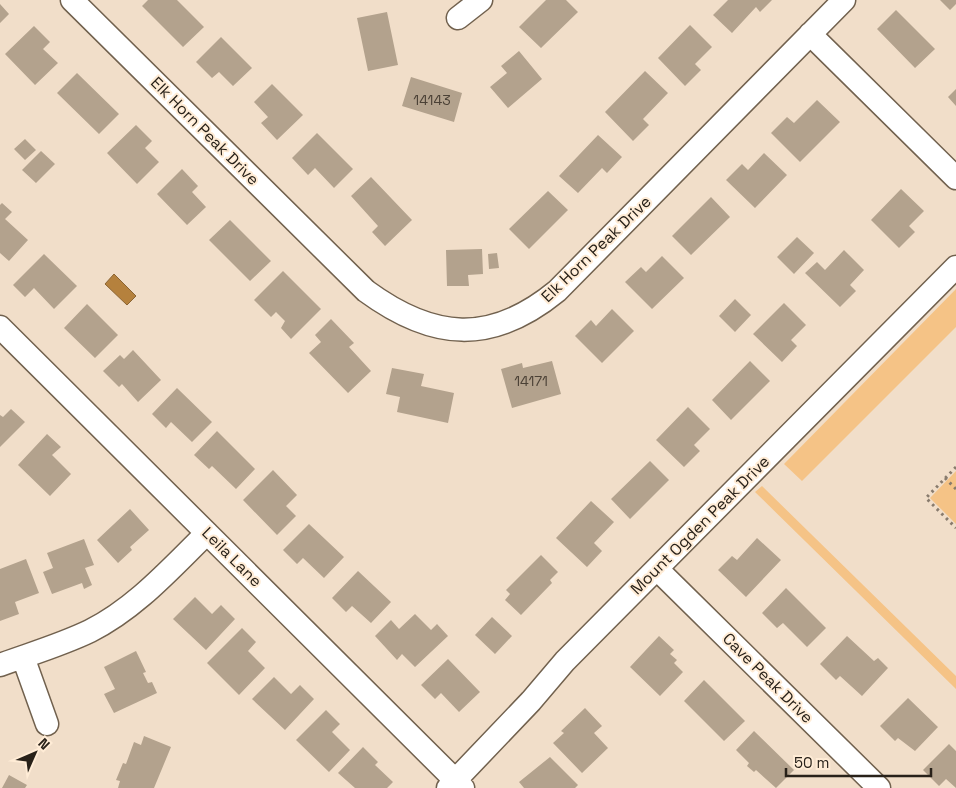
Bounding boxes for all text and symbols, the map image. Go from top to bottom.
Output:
street label: Elk Horn Peak Drive [146,72,264,190]
house number: 14143 [413,91,451,109]
street label: Elk Horn Peak Drive [537,191,655,307]
house number: 14171 [514,372,548,390]
street label: Mount Ogden Peak Drive [626,451,774,599]
street label: Leila Lane [198,523,266,591]
street label: Cave Peak Drive [718,628,818,728]
north arrow [10,728,60,778]
text: N [35,734,54,753]
scale bar [786,746,931,778]
text: 50 m [794,753,829,772]

